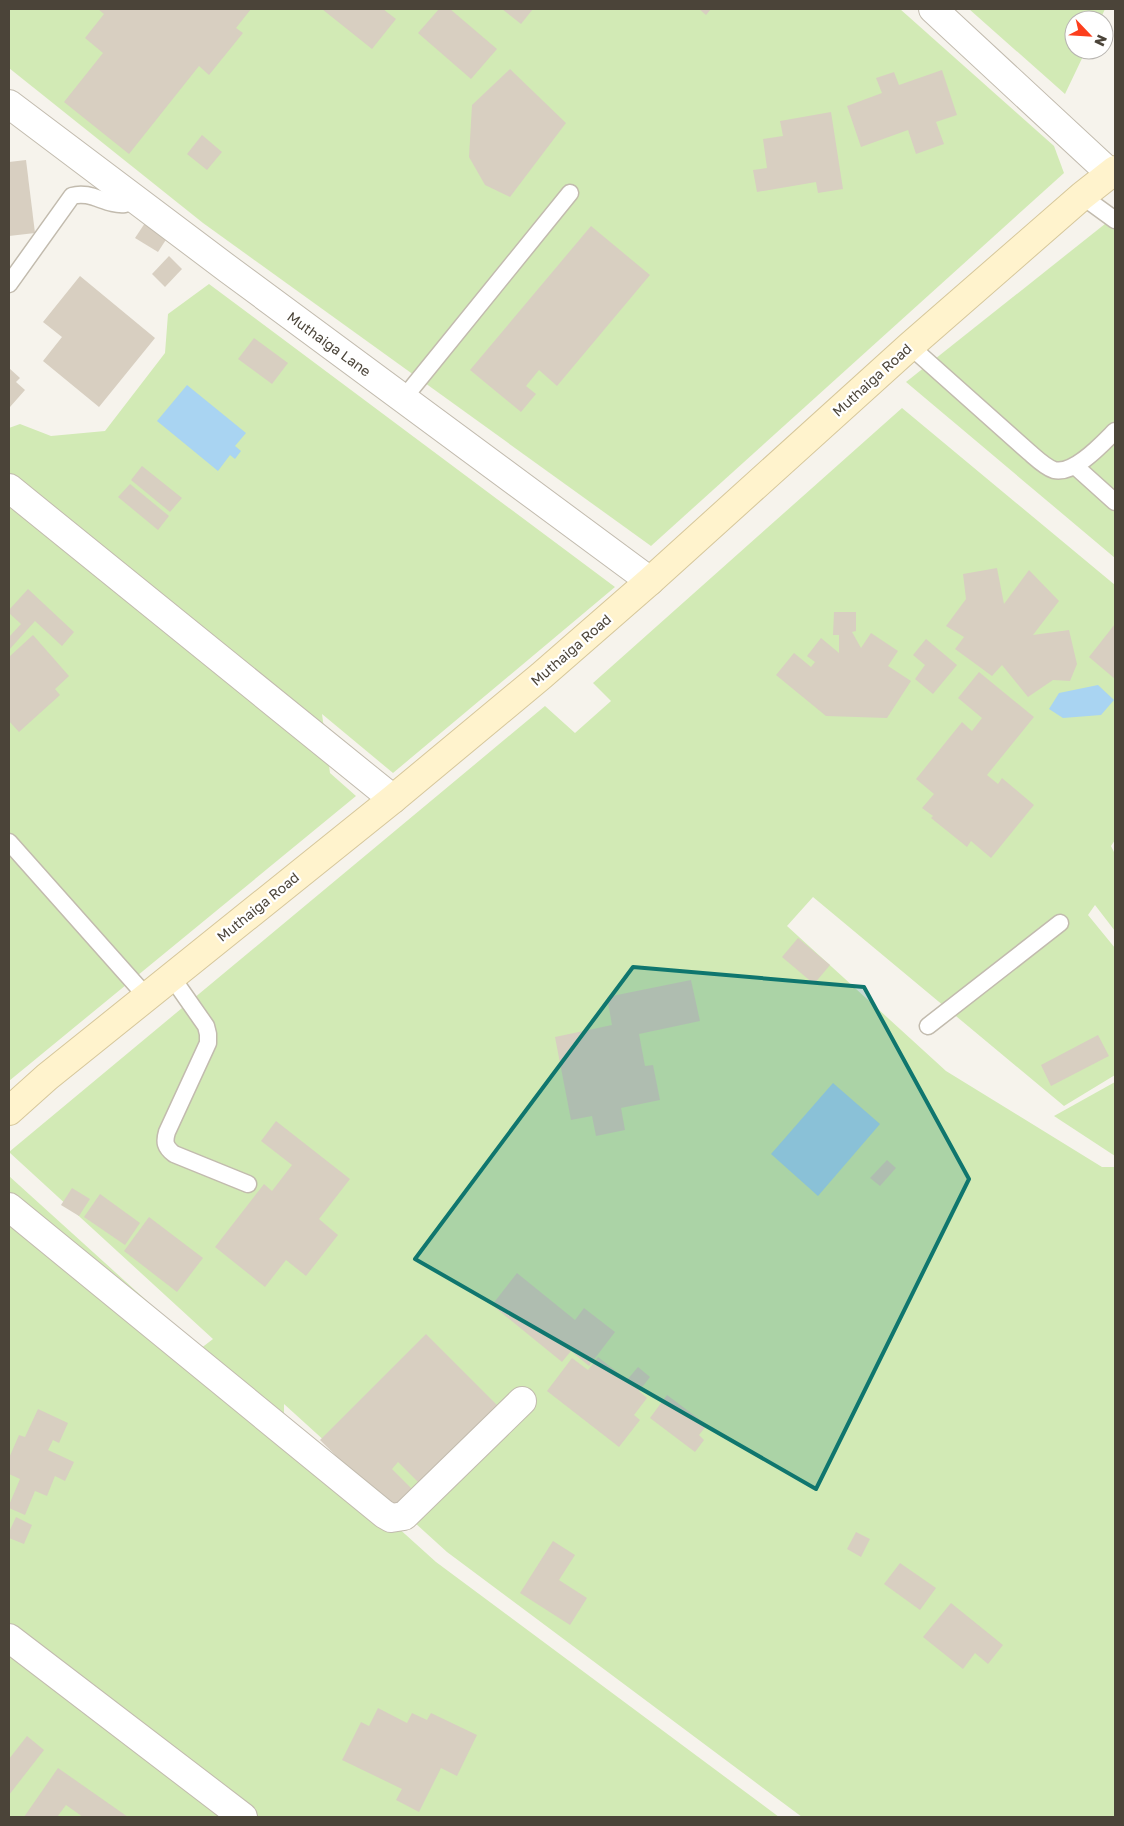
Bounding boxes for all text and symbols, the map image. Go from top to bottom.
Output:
north arrow [1064,10,1114,60]
text: N [1091,32,1111,49]
street label: Muthaiga Lane [284,308,374,380]
street label: Muthaiga Road [829,340,915,420]
street label: Muthaiga Road [527,610,614,689]
street label: Muthaiga Road [213,868,302,945]

